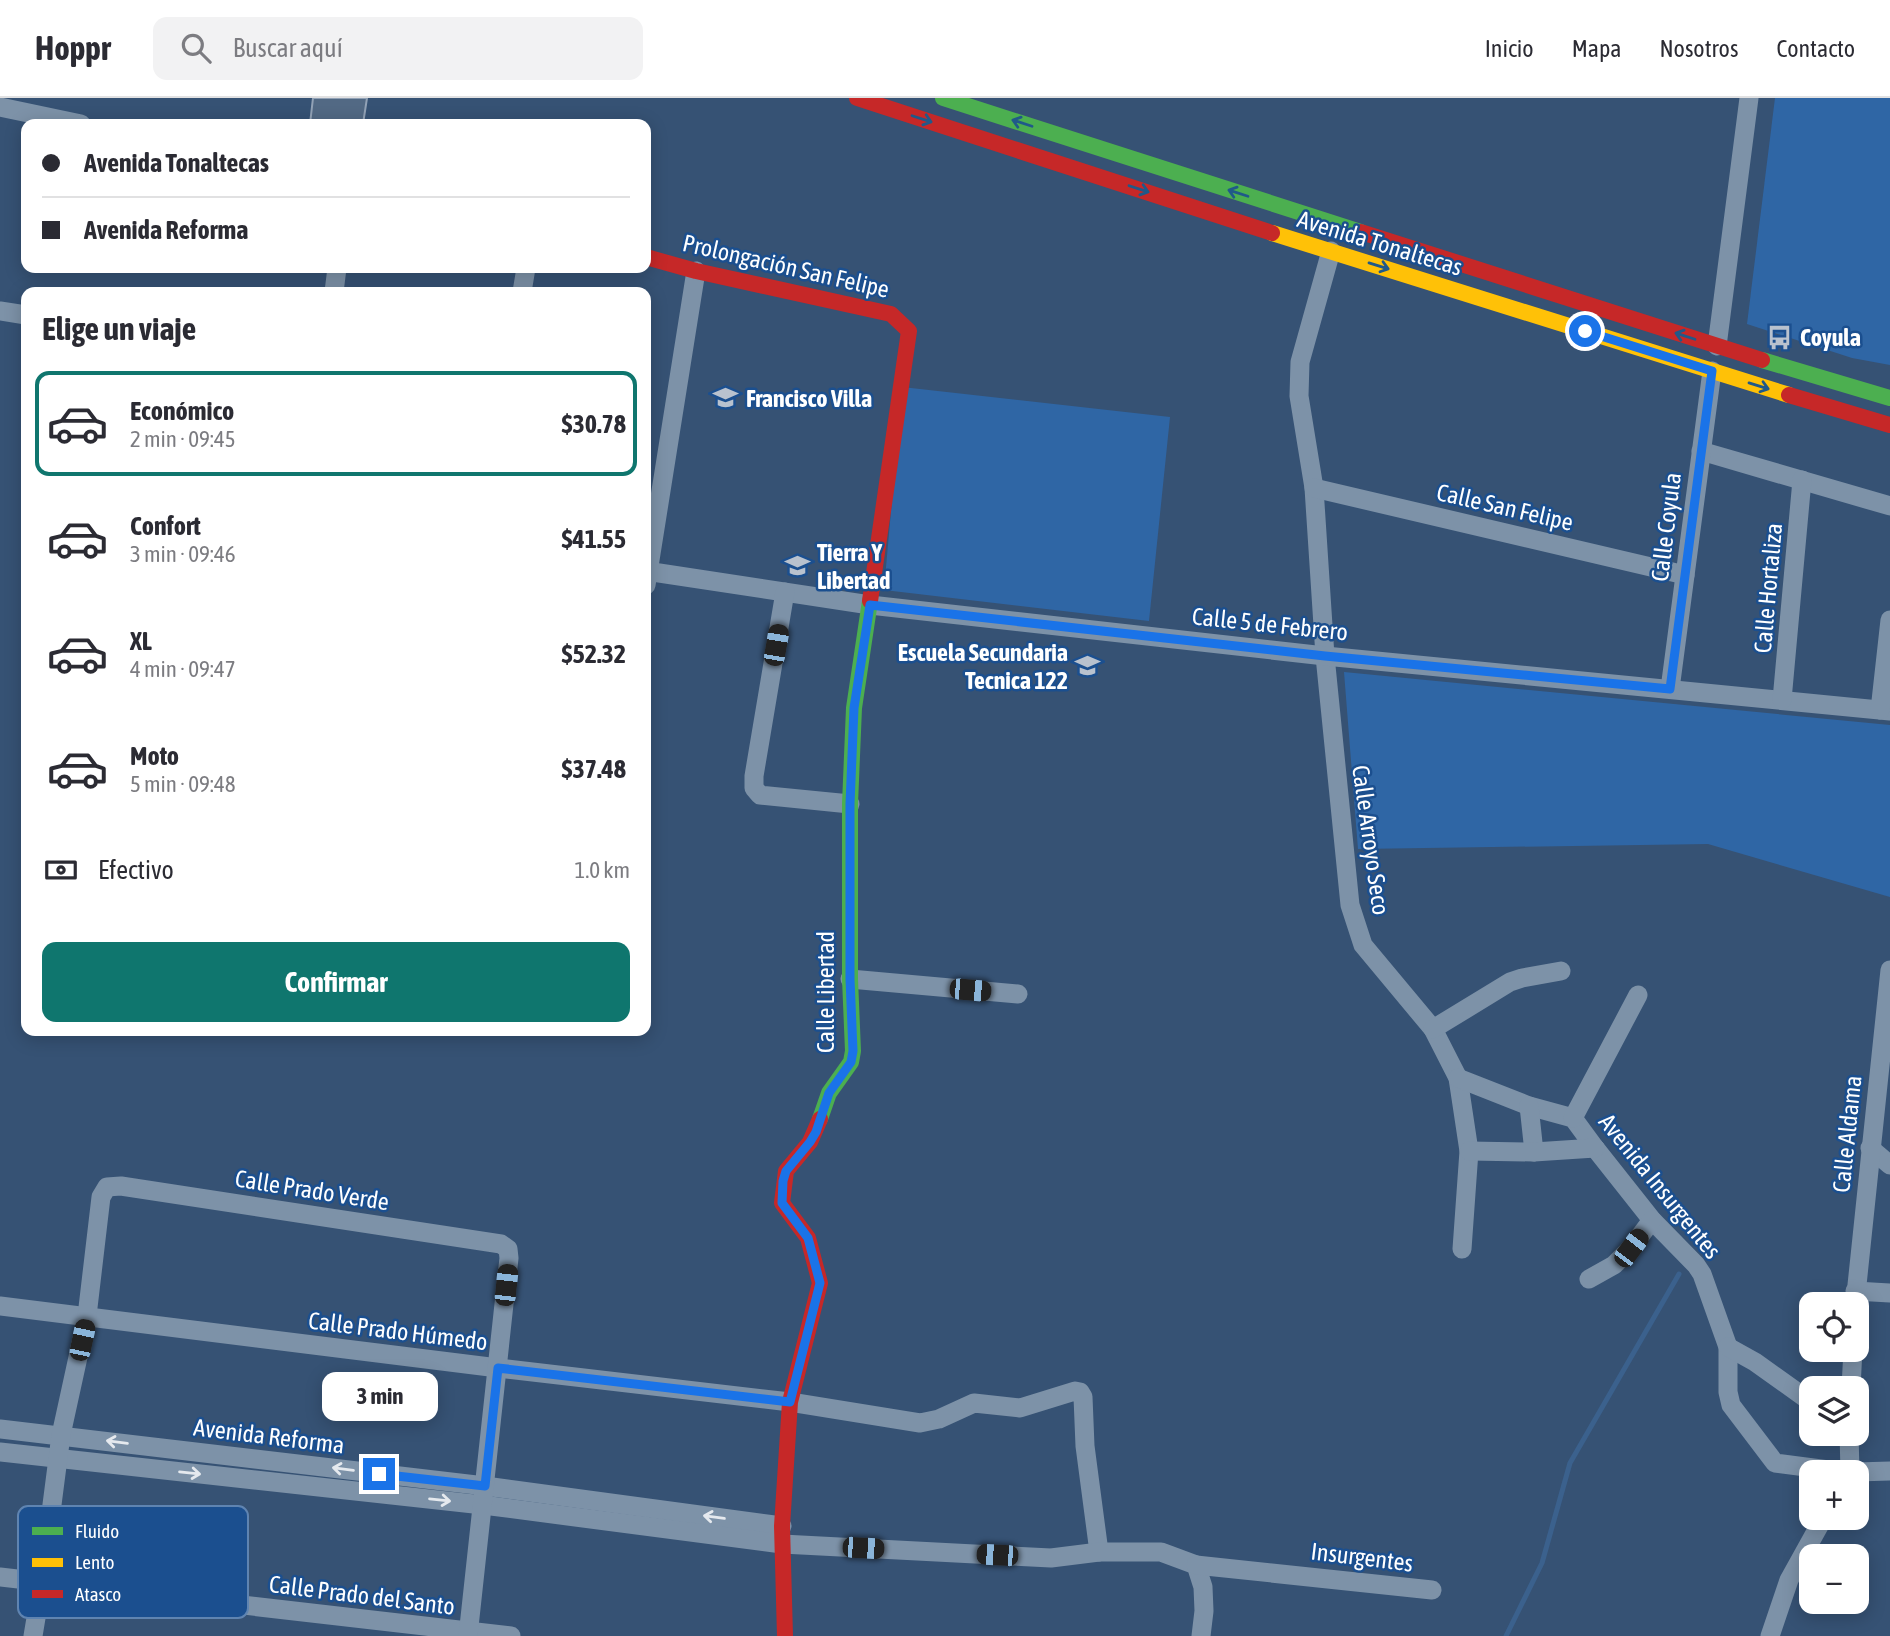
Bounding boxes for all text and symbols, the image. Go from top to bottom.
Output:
search box [153,17,643,80]
text: Hoppr [35,29,111,67]
icon: search [177,29,215,67]
text: Buscar aquí [233,33,343,63]
text: Inicio [1485,35,1534,62]
text: Mapa [1572,35,1621,62]
text: Nosotros [1659,35,1738,62]
text: Contacto [1776,35,1855,62]
one-way arrow [911,113,933,126]
one-way arrow [1011,116,1033,129]
text: Avenida Tonaltecas [84,148,269,178]
one-way arrow [1127,184,1149,197]
one-way arrow [1227,186,1249,199]
street label: Avenida Tonaltecas [1294,205,1466,281]
text: Avenida Reforma [84,215,248,245]
street label: Prolongación San Felipe [680,229,892,303]
one-way arrow [1367,261,1389,273]
text: Elige un viaje [42,310,196,347]
route start [1569,315,1601,347]
bus stop icon: Coyula [1766,323,1794,351]
place label: Coyula [1800,324,1861,351]
one-way arrow [1675,329,1697,342]
one-way arrow [1748,380,1770,393]
school or university icon: Francisco Villa [712,384,740,412]
place label: Francisco Villa [746,385,872,412]
icon: car [46,392,109,455]
text: Económico [130,396,234,426]
text: $30.78 [562,409,626,439]
text: 2 min · 09:45 [130,426,236,452]
street label: Calle Coyula [1646,471,1686,583]
street label: Calle San Felipe [1434,478,1576,536]
icon: car [46,507,109,570]
text: Confort [130,511,201,541]
street label: Calle Hortaliza [1749,522,1787,654]
text: $41.55 [562,524,626,554]
place label: Tierra Y Libertad [817,539,890,594]
text: 3 min · 09:46 [130,541,236,567]
school or university icon: Tierra Y Libertad [783,552,811,580]
street label: Calle 5 de Febrero [1191,602,1349,646]
icon: car [46,622,109,685]
car [763,622,790,668]
text: XL [130,626,152,656]
text: $52.32 [562,639,626,669]
place label: Escuela Secundaria Tecnica 122 [898,639,1068,694]
school or university icon: Escuela Secundaria Tecnica 122 [1074,652,1102,680]
text: 4 min · 09:47 [130,656,236,682]
icon: car [46,737,109,800]
text: Moto [130,741,179,771]
text: $37.48 [562,754,626,784]
street label: Calle Arroyo Seco [1347,763,1395,917]
text: 5 min · 09:48 [130,771,236,797]
icon: cash [42,851,80,889]
text: Efectivo [98,855,174,885]
text: 1.0 km [574,857,630,883]
street label: Calle Libertad [812,931,839,1053]
button: Confirmar [42,942,630,1022]
car [949,978,992,1002]
street label: Calle Aldama [1827,1074,1867,1194]
street label: Avenida Insurgentes [1594,1108,1726,1264]
street label: Calle Prado Verde [233,1165,391,1215]
car [1610,1225,1653,1271]
car [494,1263,519,1307]
map controls [1799,1292,1869,1614]
button: locate [1799,1292,1869,1362]
street label: Calle Prado Húmedo [307,1307,489,1355]
car [68,1317,97,1363]
callout: 3 min [321,1372,437,1422]
button: layers [1799,1376,1869,1446]
text: 3 min [357,1383,403,1409]
street label: Avenida Reforma [192,1413,346,1459]
one-way arrow [106,1436,129,1449]
route end [363,1458,395,1490]
button: + [1799,1460,1869,1530]
one-way arrow [332,1463,355,1476]
one-way arrow [178,1467,200,1480]
one-way arrow [428,1494,451,1507]
legend [18,1506,248,1618]
one-way arrow [703,1510,726,1523]
text: Fluido [75,1520,119,1542]
car [842,1536,885,1560]
street label: Insurgentes [1309,1537,1415,1577]
car [976,1543,1019,1567]
button: − [1799,1544,1869,1614]
text: Lento [75,1551,114,1573]
street label: Calle Prado del Santo [268,1570,456,1620]
text: Atasco [75,1583,121,1605]

